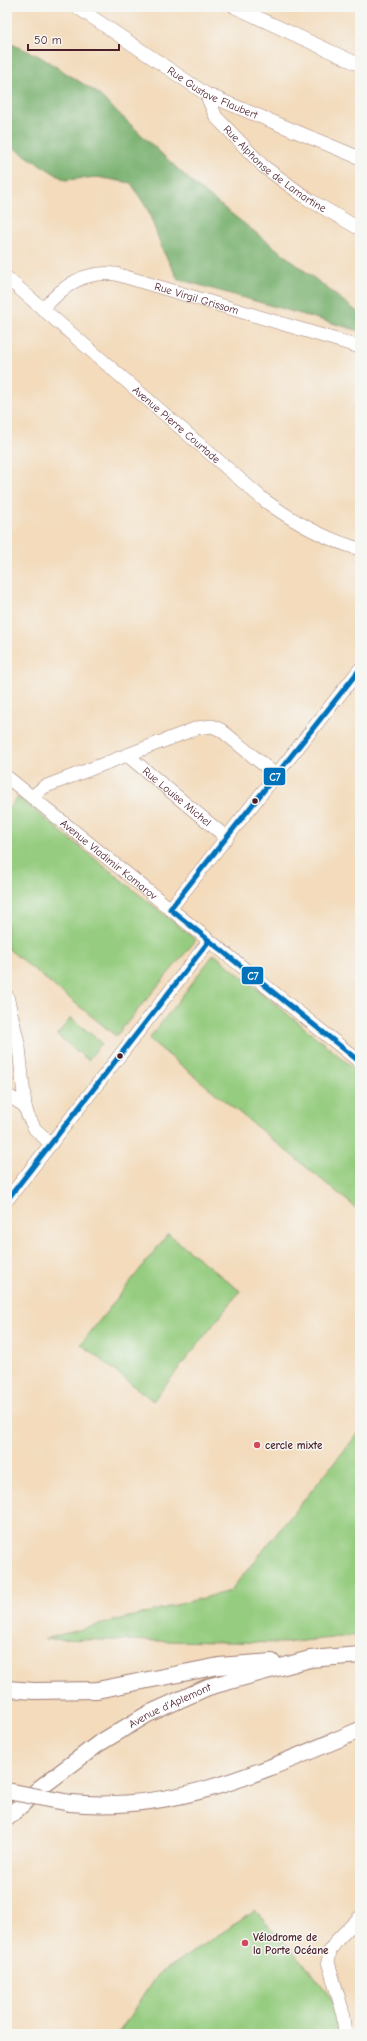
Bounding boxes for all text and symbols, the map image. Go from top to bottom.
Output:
scale bar [28,26,119,52]
text: 50 m [34,33,62,47]
street label: Rue Gustave Flaubert [165,64,261,122]
street label: Rue Alphonse de Lamartine [221,123,329,215]
street label: Rue Virgil Grissom [153,280,240,317]
street label: Avenue Pierre Courtade [130,383,223,467]
street label: Rue Louise Michel [140,765,214,829]
line badge: C7 [263,767,286,786]
text: C7 [269,771,281,784]
unlabelled marker [250,796,260,806]
street label: Avenue Vladimir Komarov [58,817,160,903]
line badge: C7 [241,966,264,985]
text: C7 [247,970,259,983]
unlabelled marker [115,1051,125,1061]
place label: cercle mixte [265,1439,323,1452]
marker: cercle mixte [252,1440,262,1450]
street label: Avenue d'Aplemont [126,1680,213,1731]
place label: Vélodrome de la Porte Océane [253,1931,329,1957]
marker: Vélodrome de la Porte Océane [240,1938,250,1948]

